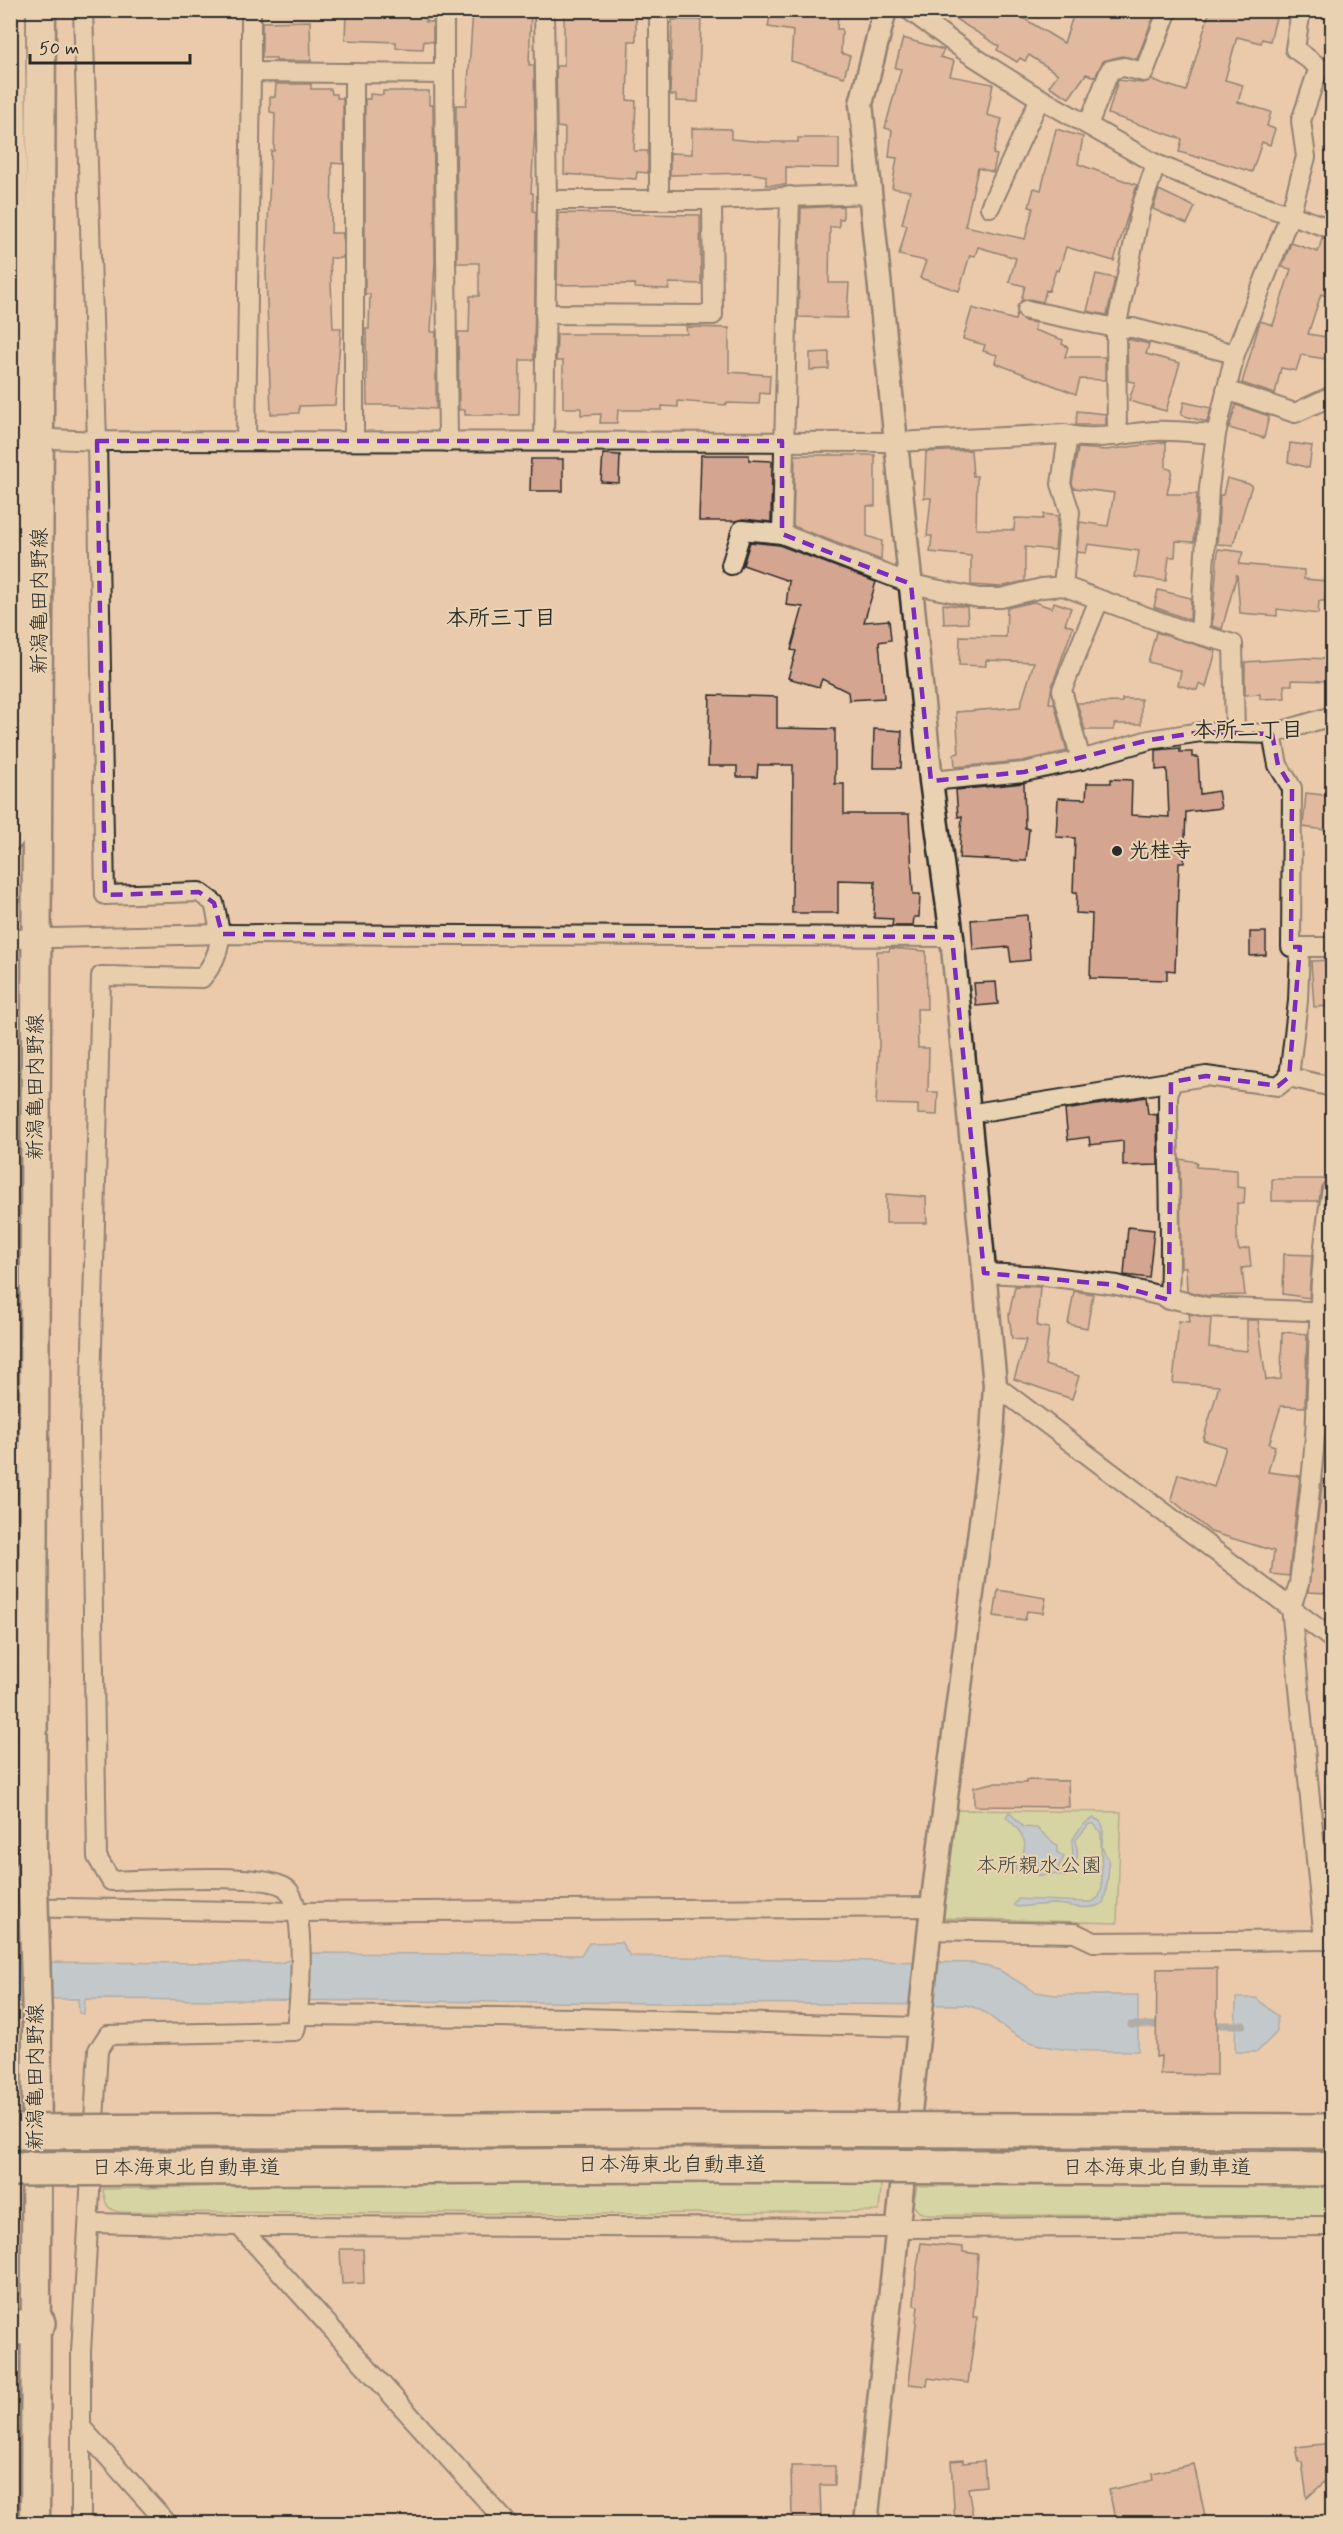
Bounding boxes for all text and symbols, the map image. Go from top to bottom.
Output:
scale bar [30,27,190,65]
text: 50 m [39,37,79,61]
street label: 新潟亀田内野線 [26,528,54,675]
district label: 本所三丁目 [446,605,556,633]
district label: 本所二丁目 [1193,717,1303,745]
place label: 光桂寺 [1129,837,1192,865]
marker: 光桂寺 [1110,844,1124,858]
street label: 新潟亀田内野線 [22,1014,50,1161]
park label: 本所親水公園 [976,1852,1102,1880]
street label: 新潟亀田内野線 [22,2004,50,2151]
street label: 日本海東北自動車道 [578,2151,767,2179]
street label: 日本海東北自動車道 [92,2154,281,2182]
street label: 日本海東北自動車道 [1063,2154,1252,2182]

